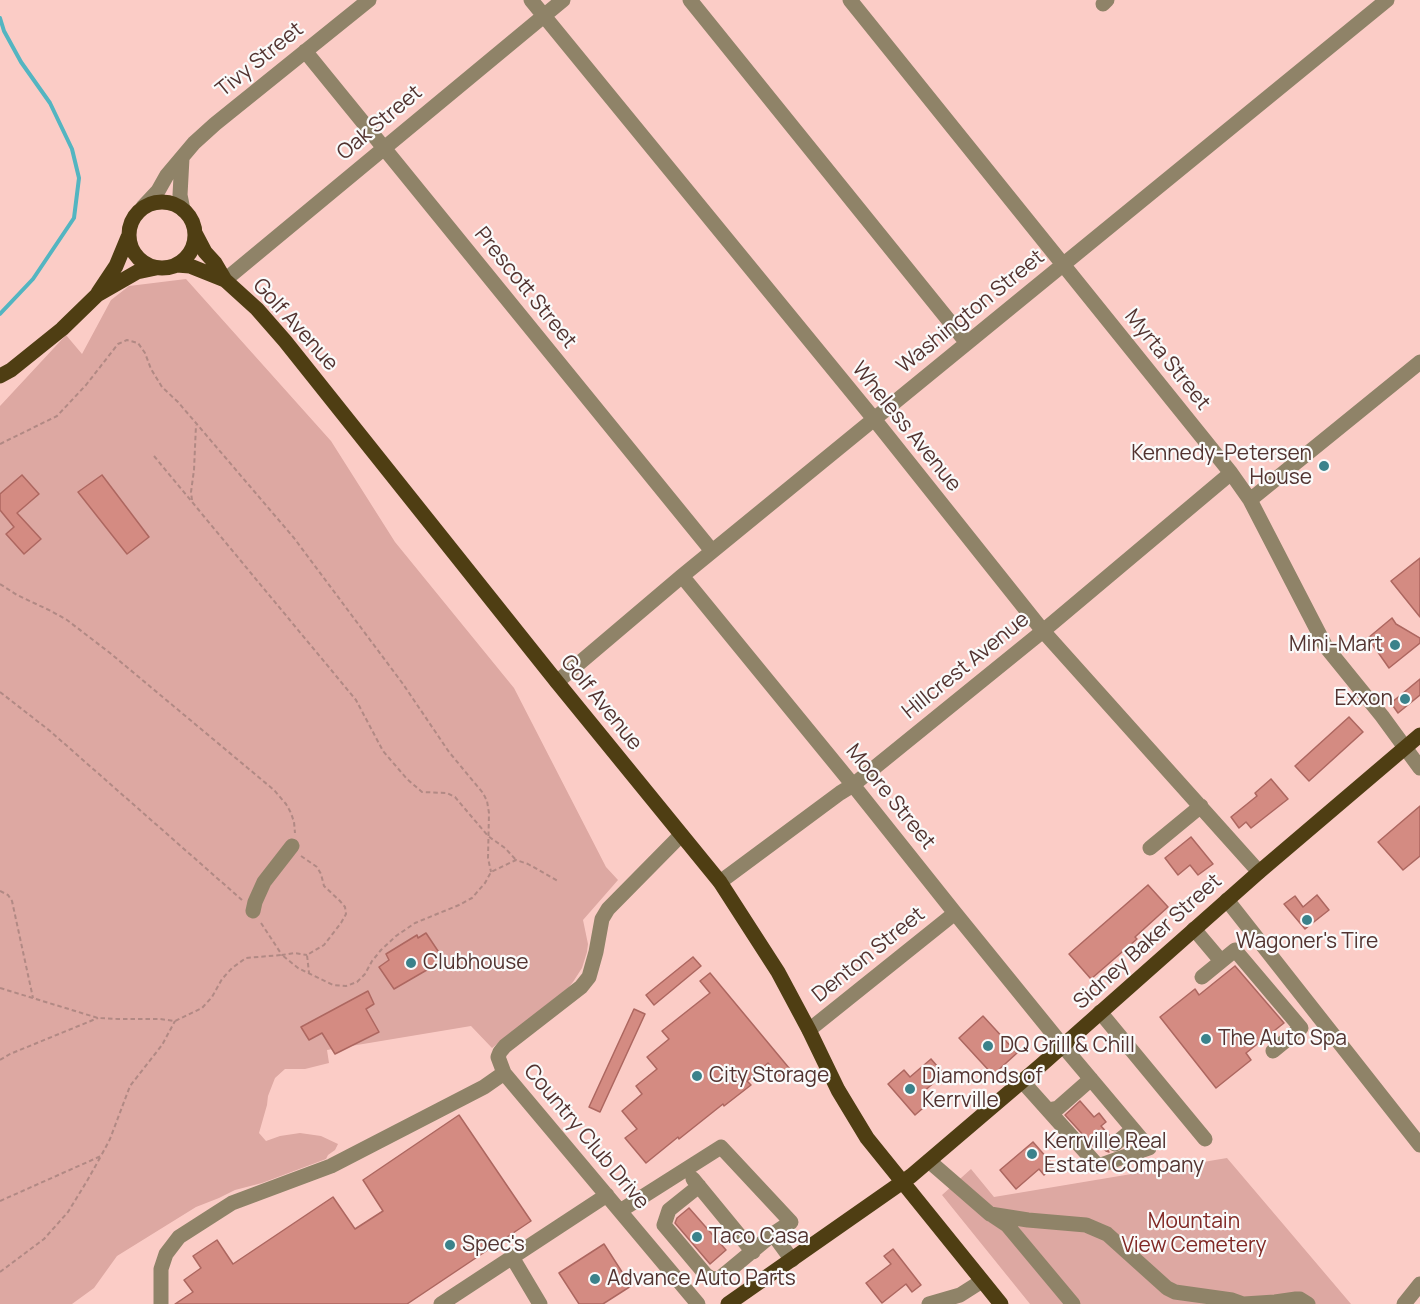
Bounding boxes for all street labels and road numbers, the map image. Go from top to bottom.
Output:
street label: Tivy Street [211,17,309,103]
street label: Oak Street [332,80,428,166]
street label: Prescott Street [468,222,582,354]
street label: Washington Street [892,245,1050,379]
street label: Golf Avenue [247,274,343,376]
street label: Myrta Street [1119,305,1215,415]
street label: Wheless Avenue [846,357,966,497]
street label: Hillcrest Avenue [898,607,1034,725]
street label: Golf Avenue [555,650,647,756]
street label: Moore Street [840,739,940,855]
street label: Sidney Baker Street [1069,869,1227,1015]
street label: Denton Street [808,902,930,1008]
street label: Country Club Drive [518,1059,654,1215]

